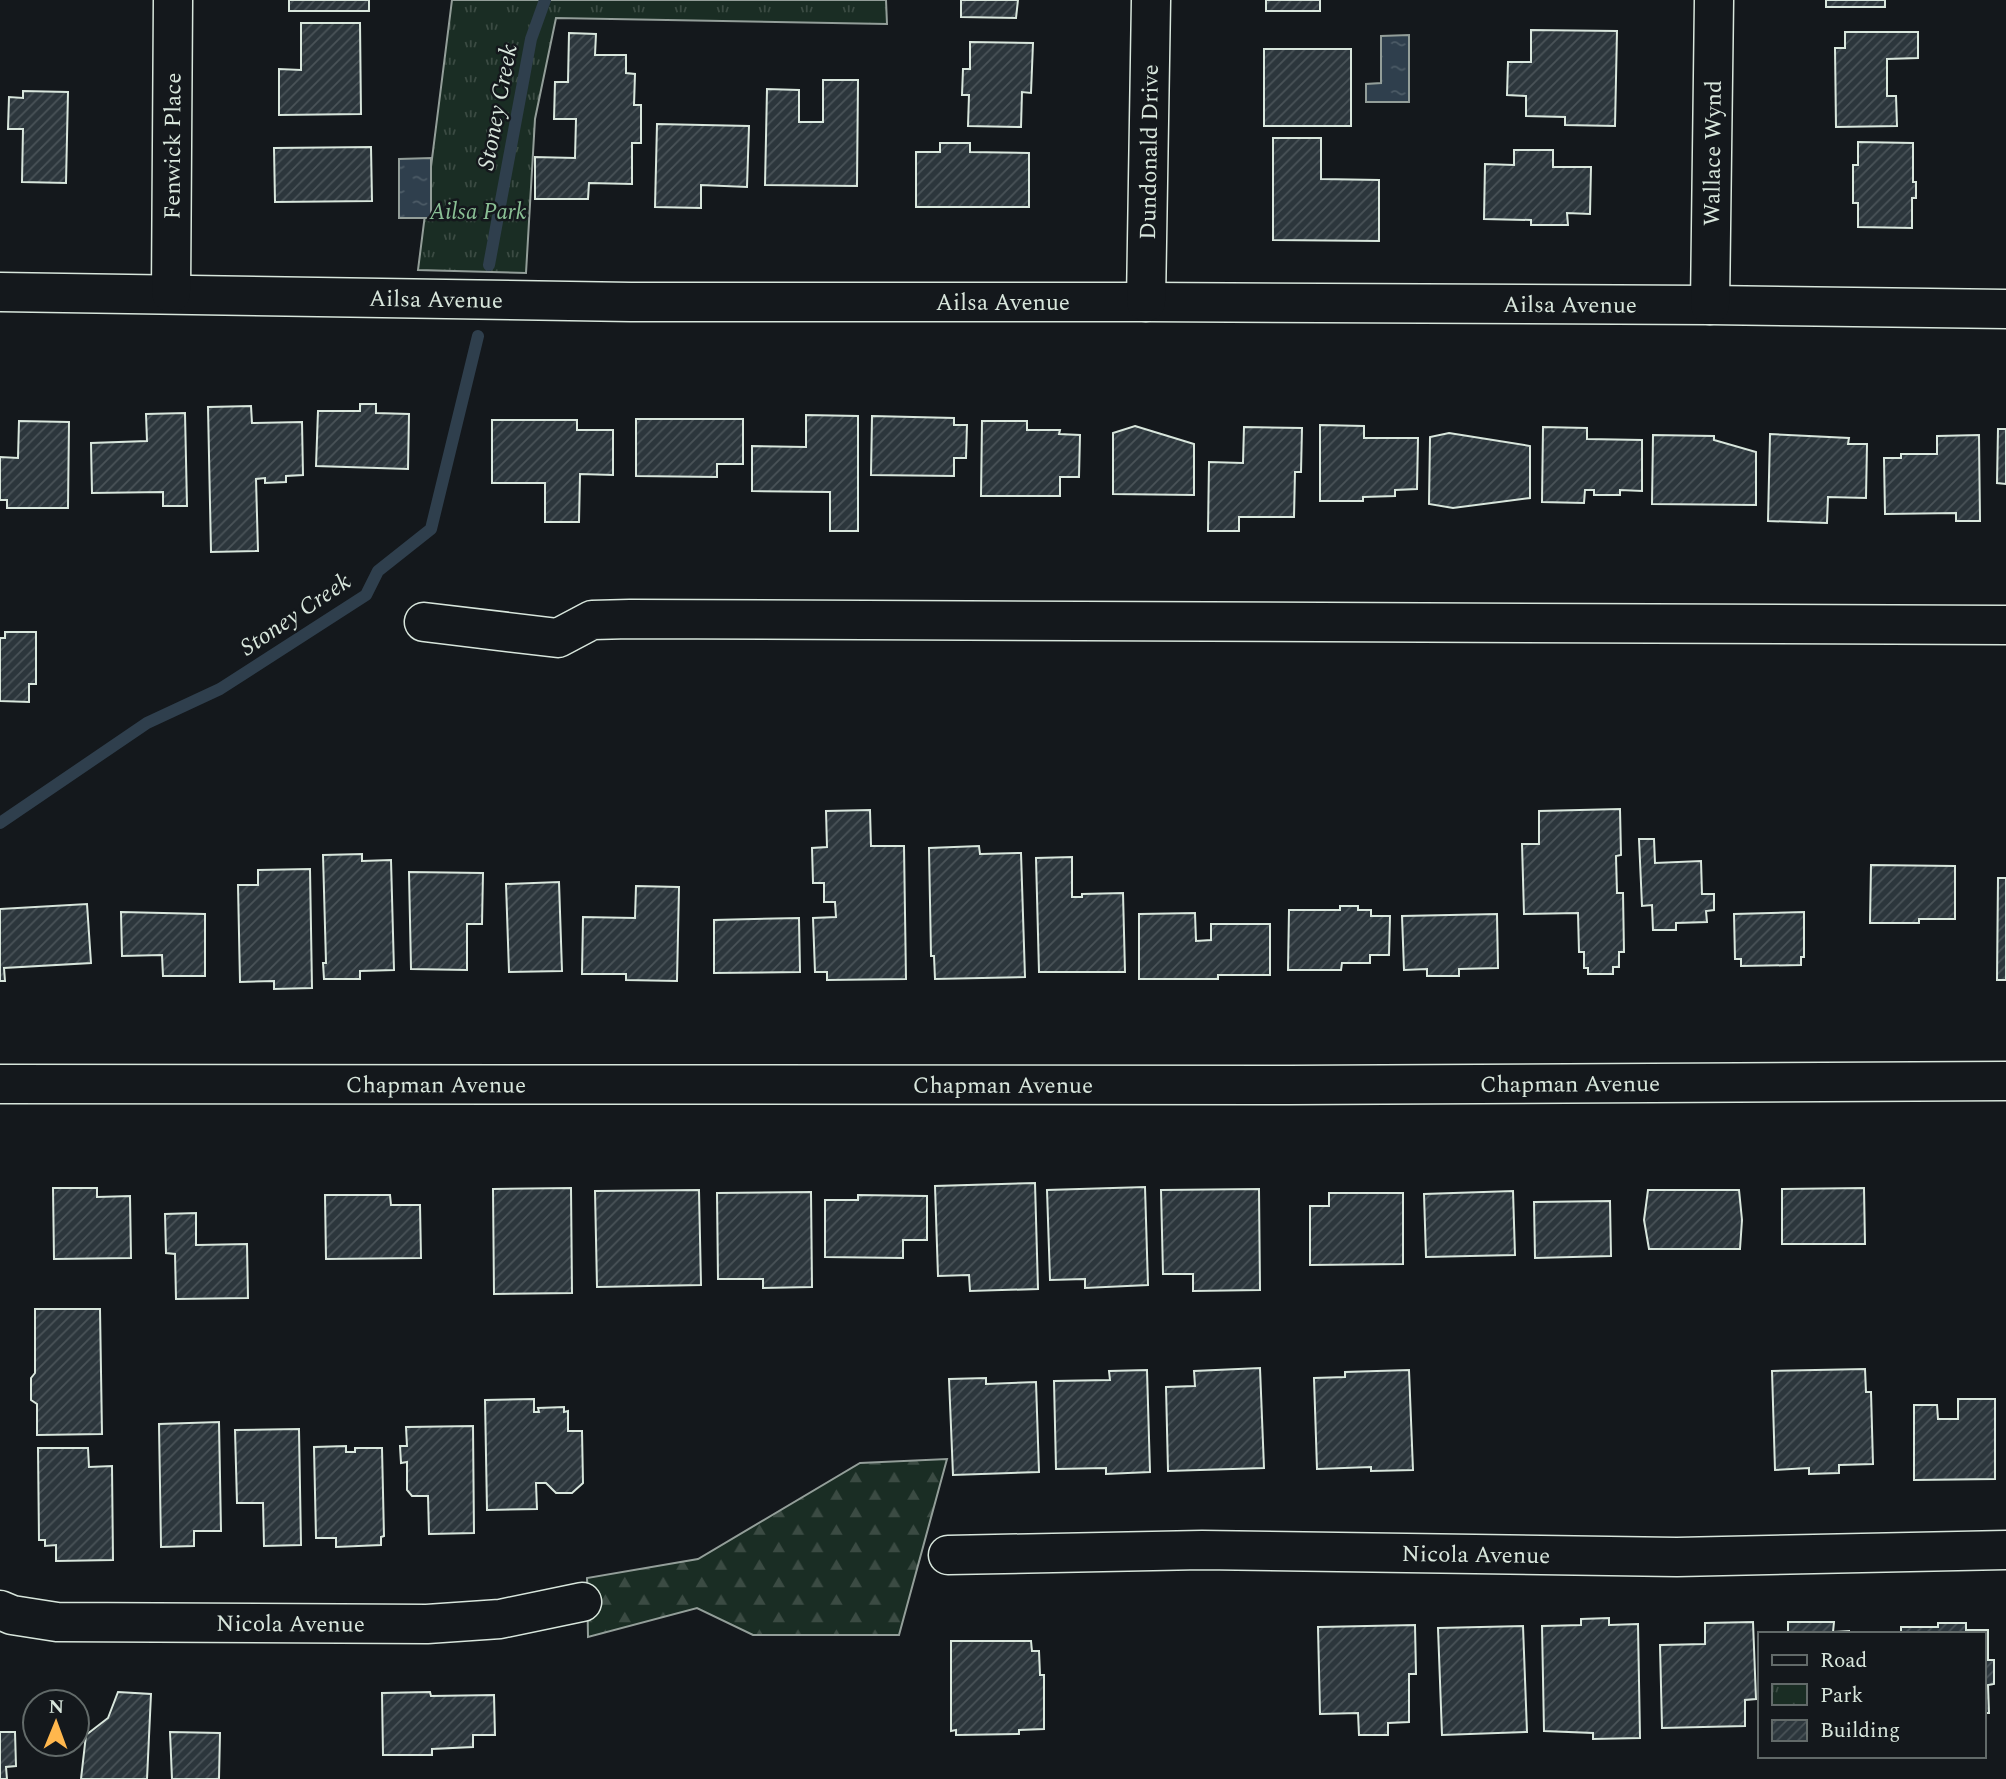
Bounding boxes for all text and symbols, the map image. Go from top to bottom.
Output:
water label: Stoney Creek [468,41,528,173]
street label: Dundonald Drive [1131,64,1169,240]
street label: Fenwick Place [156,73,192,220]
street label: Wallace Wynd [1695,80,1732,226]
park label: Ailsa Park [428,195,527,230]
street label: Ailsa Avenue [369,282,503,319]
street label: Ailsa Avenue [936,286,1070,321]
street label: Ailsa Avenue [1503,288,1637,324]
water label: Stoney Creek [233,564,358,665]
street label: Chapman Avenue [1480,1067,1660,1103]
street label: Chapman Avenue [346,1068,526,1103]
street label: Chapman Avenue [913,1069,1093,1104]
street label: Nicola Avenue [1401,1537,1551,1574]
street label: Nicola Avenue [216,1607,365,1643]
legend [1758,1632,1985,1758]
text: Road [1820,1645,1867,1677]
text: Park [1820,1680,1864,1712]
north arrow [21,1688,91,1758]
text: N [48,1693,64,1722]
text: Building [1820,1715,1900,1747]

